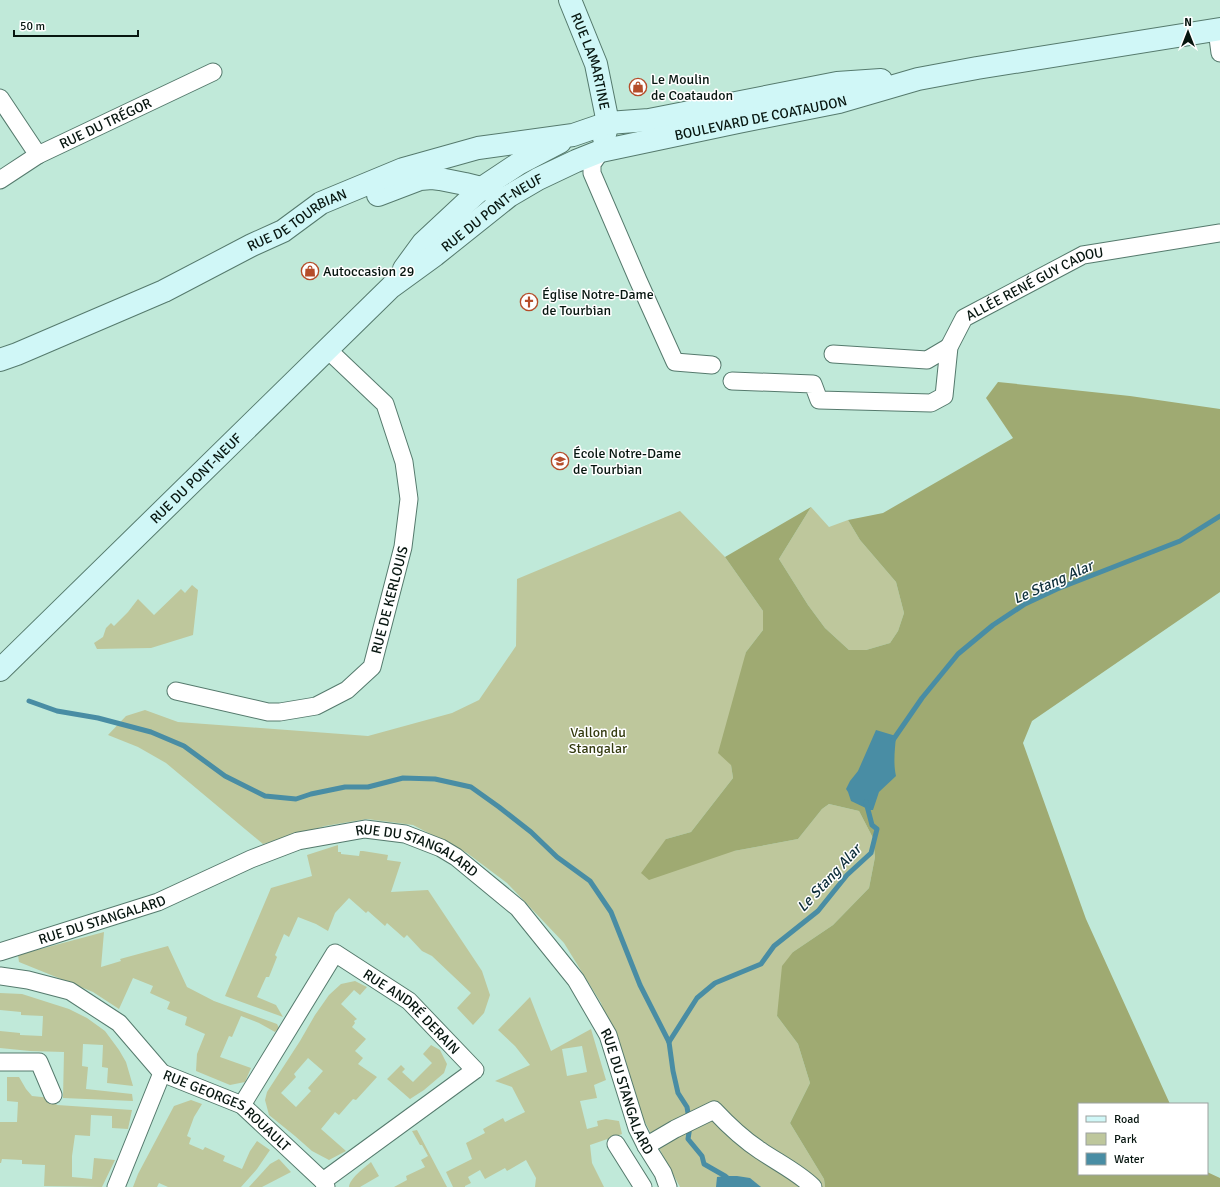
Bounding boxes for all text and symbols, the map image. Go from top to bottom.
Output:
street label: RUE LAMARTINE [567,10,613,111]
scale bar [14,12,138,38]
north arrow [1168,12,1208,52]
text: N [1184,16,1192,29]
text: 50 m [20,19,45,34]
place label: Le Moulin de Coataudon [651,71,733,104]
shop icon: Le Moulin de Coataudon [628,77,648,97]
street label: BOULEVARD DE COATAUDON [673,92,849,144]
street label: RUE DU TRÉGOR [57,94,154,153]
street label: RUE DU PONT-NEUF [438,170,546,256]
street label: RUE DE TOURBIAN [244,185,349,255]
street label: ALLÉE RENÉ GUY CADOU [963,244,1105,324]
shop icon: Autoccasion 29 [300,261,320,281]
place label: Autoccasion 29 [323,263,414,280]
place label: Église Notre-Dame de Tourbian [542,286,654,319]
church icon: Église Notre-Dame de Tourbian [519,292,539,312]
street label: RUE DU PONT-NEUF [147,430,246,527]
place label: École Notre-Dame de Tourbian [573,445,681,478]
school or university icon: École Notre-Dame de Tourbian [550,451,570,471]
street label: RUE DE KERLOUIS [368,544,412,656]
water label: Le Stang Alar [1010,555,1098,608]
park label: Vallon du Stangalar [569,724,628,757]
street label: RUE DU STANGALARD [354,821,481,881]
water label: Le Stang Alar [793,839,866,915]
street label: RUE DU STANGALARD [36,892,169,948]
street label: RUE ANDRÉ DERAIN [360,966,463,1058]
street label: RUE DU STANGALARD [597,1025,657,1158]
street label: RUE GEORGES ROUAULT [161,1066,294,1155]
legend [1078,1103,1208,1175]
text: Road [1114,1112,1140,1127]
text: Park [1114,1132,1137,1147]
text: Water [1114,1152,1145,1167]

